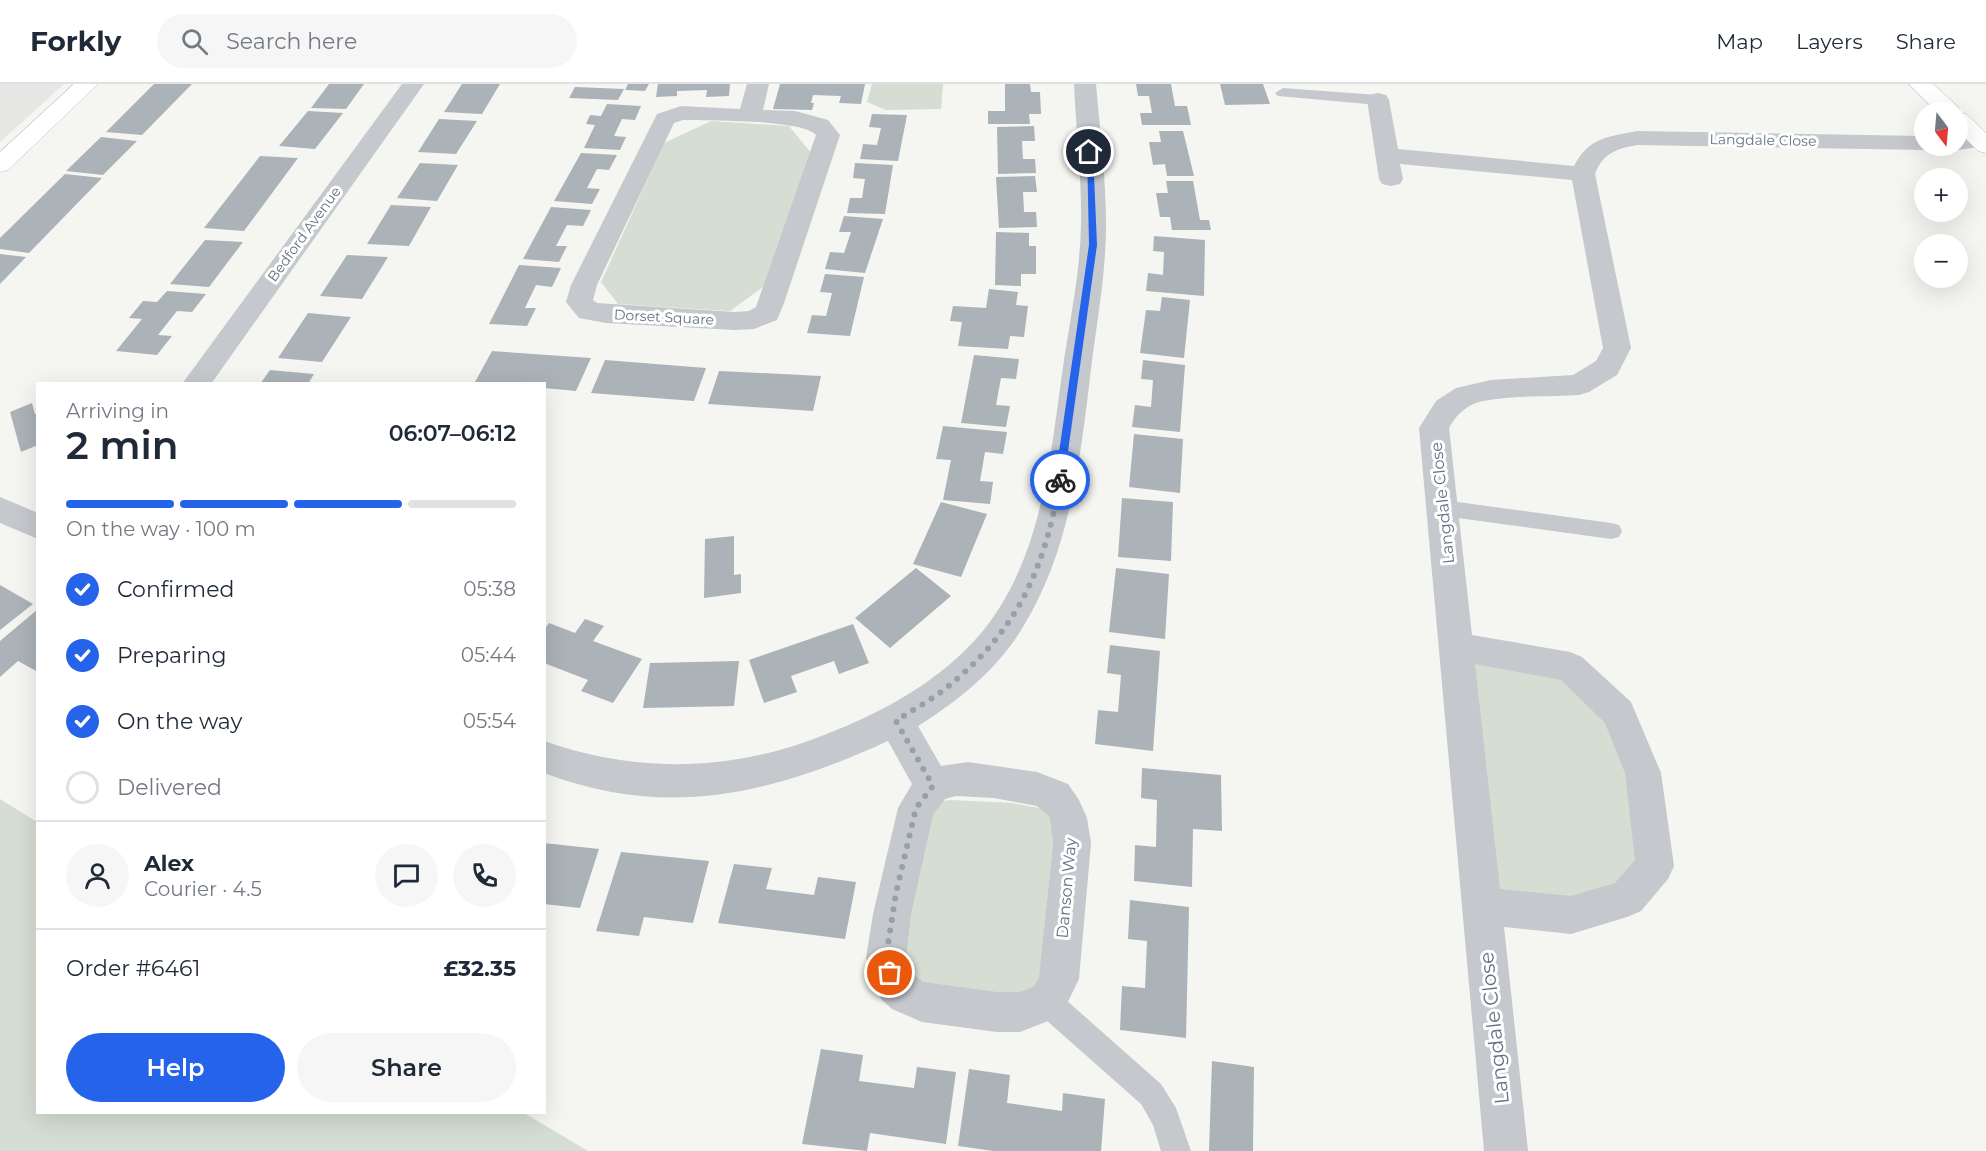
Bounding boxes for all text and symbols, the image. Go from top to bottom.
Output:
search box [157,14,577,68]
text: Forkly [30,24,121,58]
icon: search [178,25,211,58]
text: Search here [226,28,357,55]
text: Map [1716,29,1763,54]
text: Layers [1796,29,1863,54]
text: Share [1896,29,1956,54]
north arrow [1914,102,1968,156]
map controls [1914,102,1968,288]
pin [1063,126,1114,177]
street label: Langdale Close [1709,130,1817,150]
icon: home [1072,135,1105,168]
button: + [1914,168,1968,222]
street label: Bedford Avenue [263,183,345,285]
button: − [1914,234,1968,288]
street label: Dorset Square [613,305,715,329]
text: Arriving in [66,399,169,423]
text: 06:07–06:12 [389,420,516,447]
text: 2 min [66,421,179,469]
street label: Langdale Close [1427,441,1458,565]
courier [1030,450,1090,510]
icon: bike [1044,464,1077,497]
text: On the way · 100 m [66,517,256,541]
icon: check [66,573,99,606]
text: Confirmed [117,576,234,603]
text: 05:38 [463,577,516,601]
icon: check [66,639,99,672]
text: Preparing [117,642,226,669]
text: 05:44 [461,643,516,667]
icon: check [66,705,99,738]
text: On the way [117,708,242,735]
text: 05:54 [463,709,516,733]
text: Delivered [117,774,222,801]
street label: Danson Way [1053,837,1080,939]
button: person [66,844,129,907]
button: chat [375,844,438,907]
button: phone [453,844,516,907]
text: Alex [144,850,194,877]
text: Courier · 4.5 [144,877,262,901]
pin [864,947,915,998]
street label: Langdale Close [1474,951,1514,1105]
text: Order #6461 [66,955,200,982]
text: £32.35 [444,955,516,982]
icon: bag [873,956,906,989]
button: Help [66,1033,285,1102]
button: Share [297,1033,516,1102]

